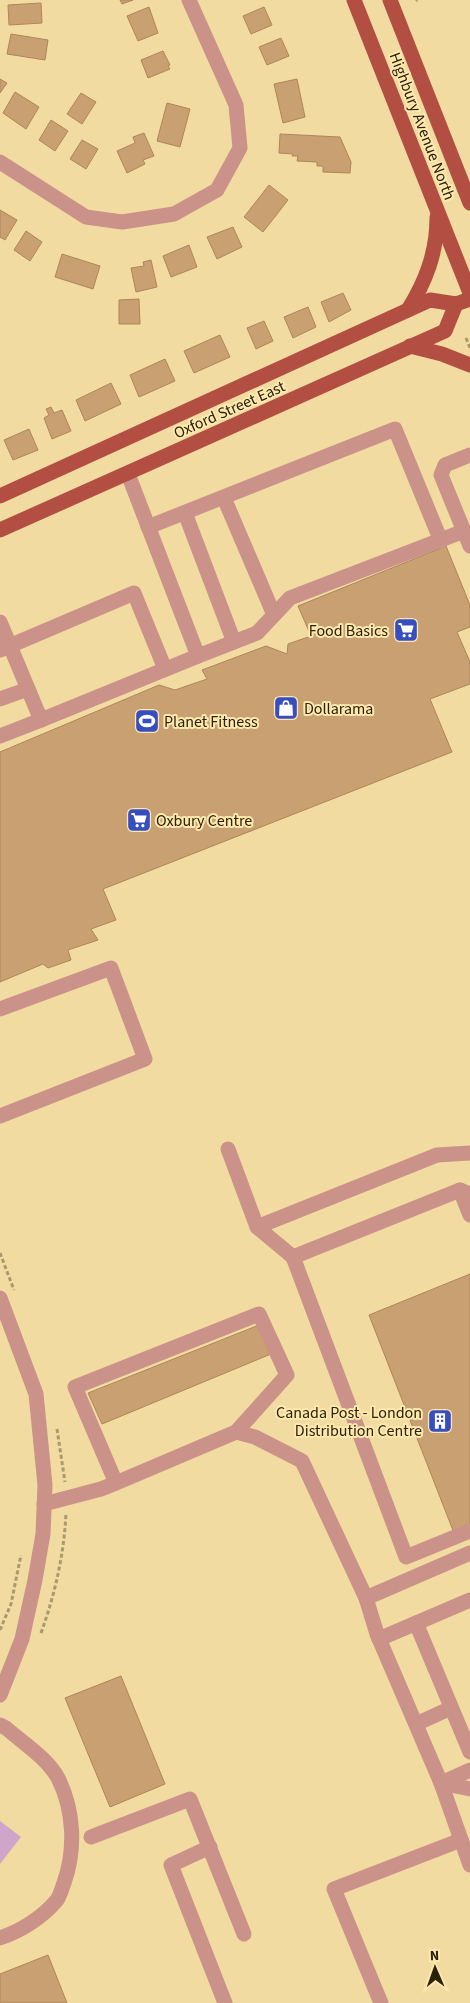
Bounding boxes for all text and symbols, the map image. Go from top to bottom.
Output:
street label: Highbury Avenue North [384,49,460,203]
street label: Oxford Street East [170,375,289,444]
supermarket icon: Food Basics [393,617,419,643]
place label: Food Basics [309,620,388,642]
shop icon: Dollarama [273,695,299,721]
place label: Dollarama [304,698,373,720]
sports icon: Planet Fitness [134,708,160,734]
place label: Planet Fitness [164,711,258,733]
supermarket icon: Oxbury Centre [126,807,152,833]
place label: Oxbury Centre [156,810,252,832]
place label: Canada Post - London Distribution Centre [276,1402,422,1442]
building icon: Canada Post - London Distribution Centre [427,1408,453,1434]
north arrow [410,1943,460,1993]
text: N [430,1946,440,1966]

